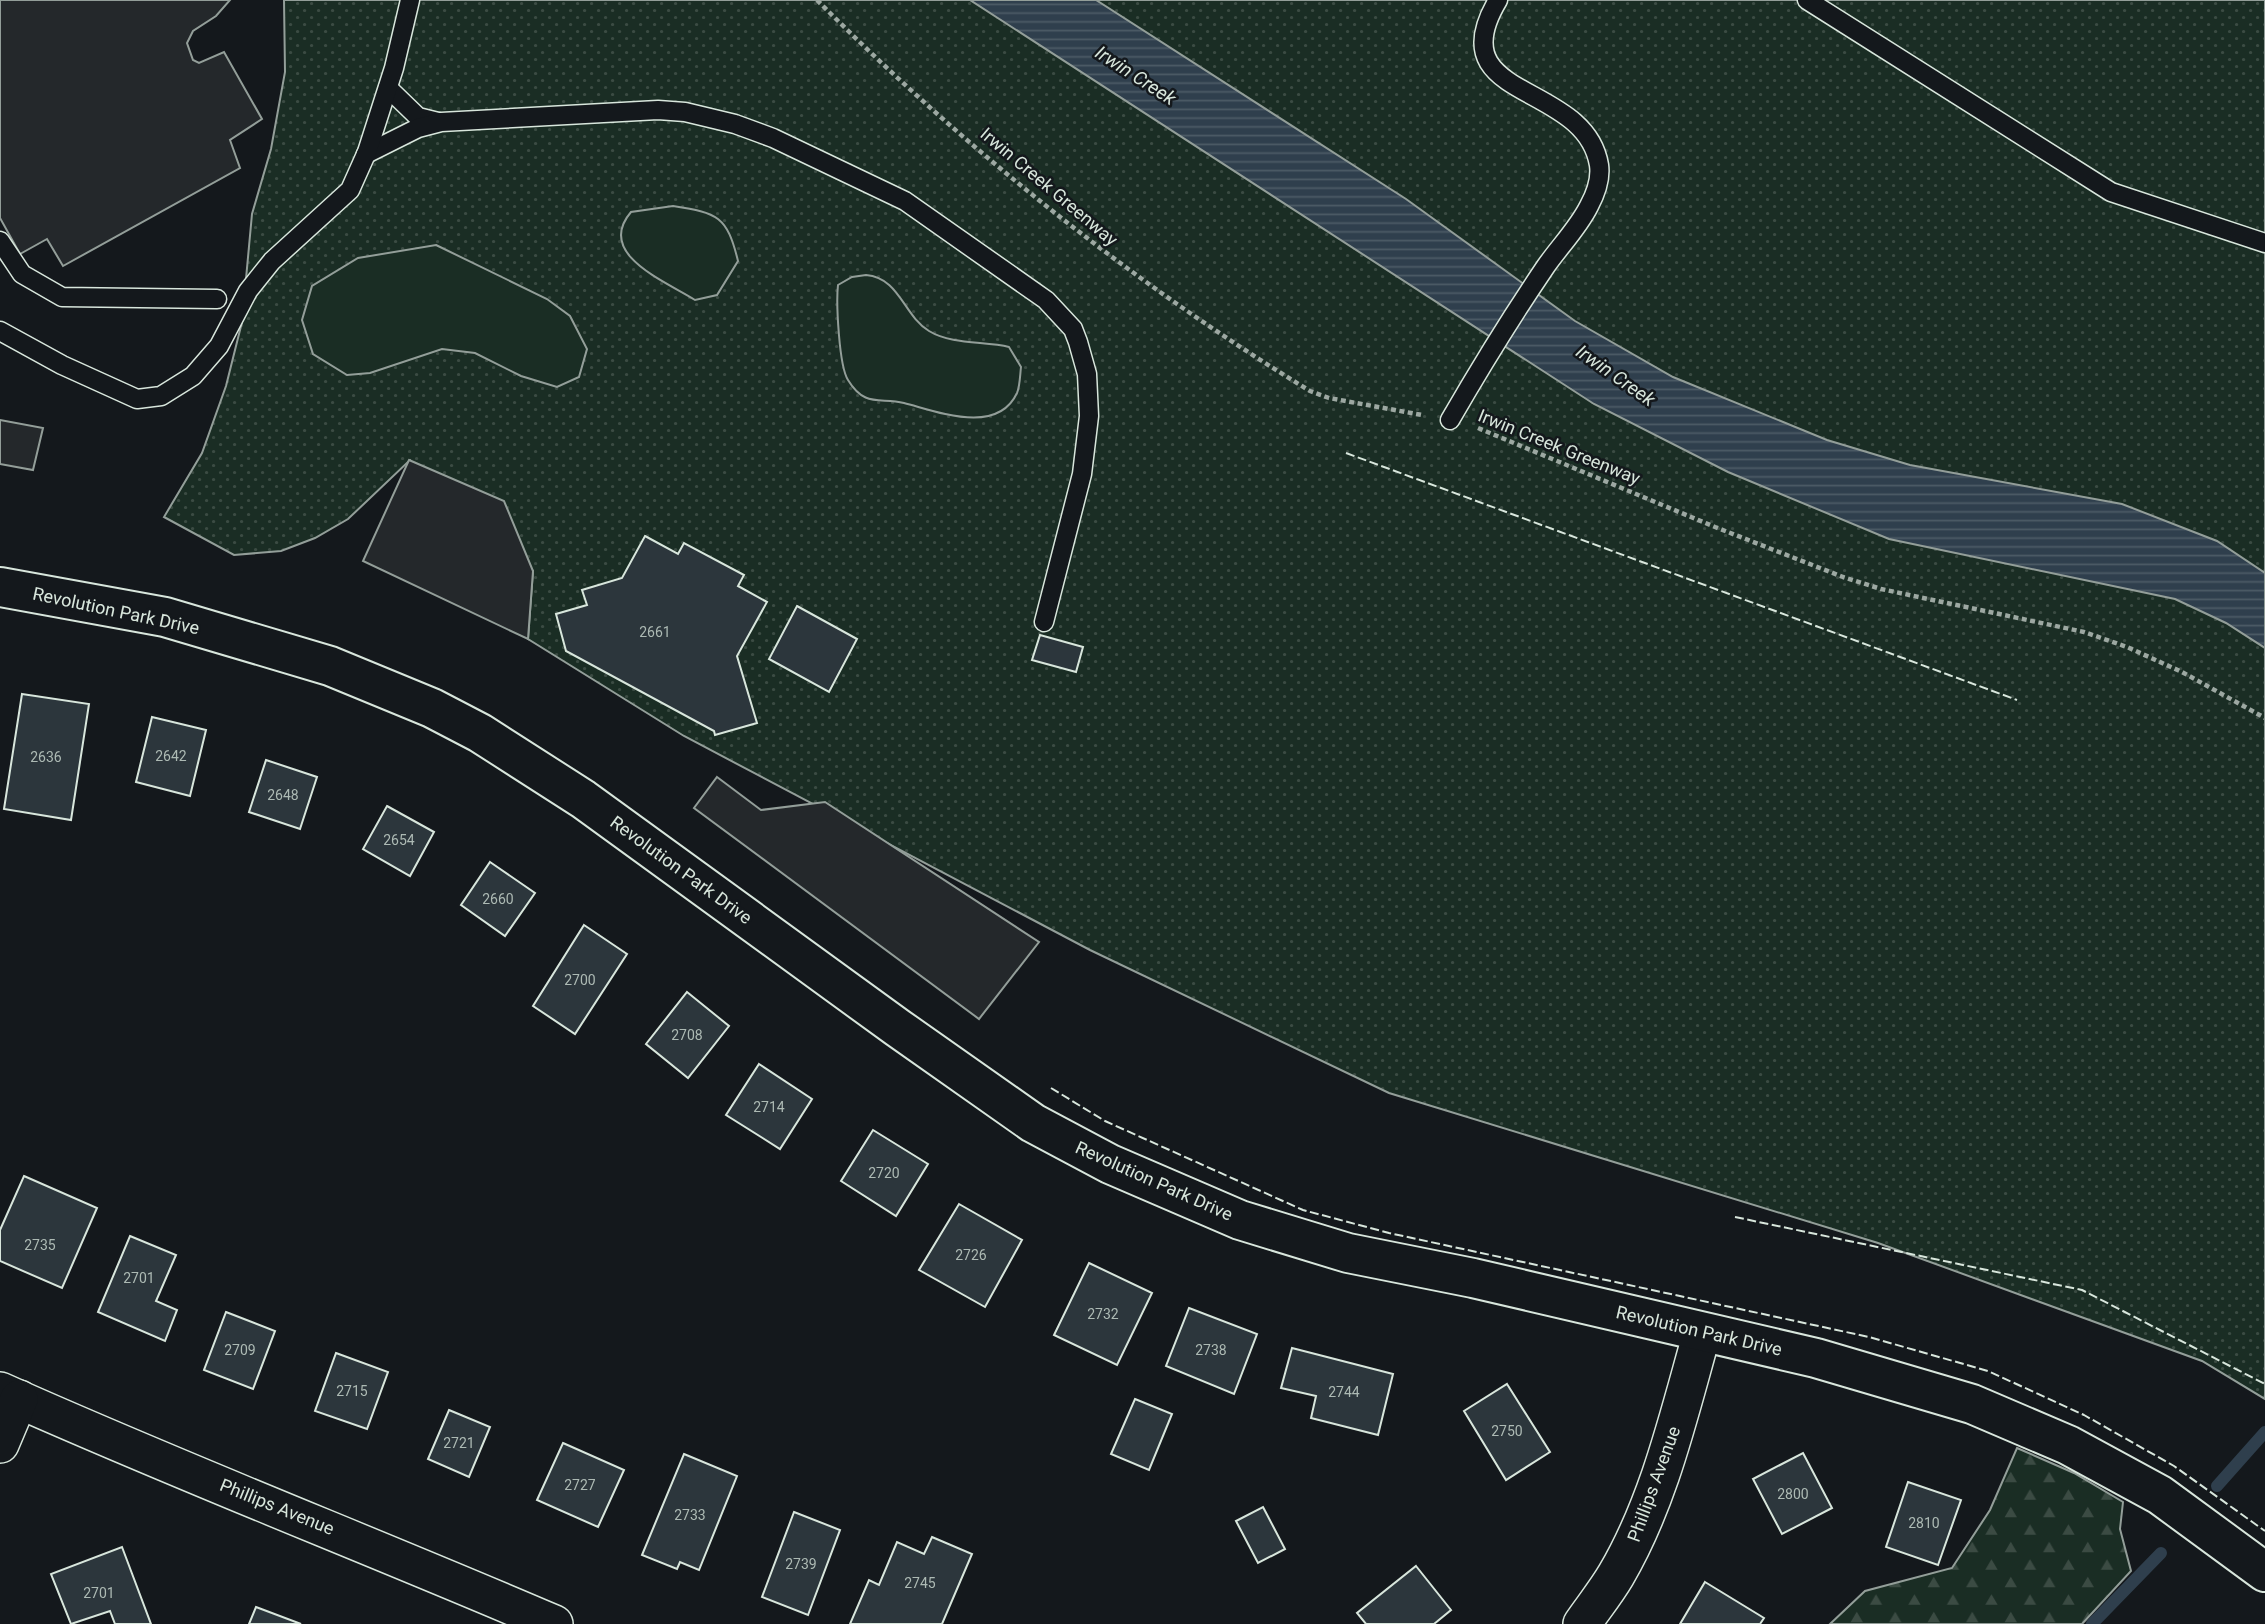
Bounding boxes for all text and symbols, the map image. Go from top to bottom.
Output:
water label: Irwin Creek [1091,41,1181,110]
street label: Irwin Creek Greenway [976,123,1123,250]
water label: Irwin Creek [1572,340,1660,411]
street label: Irwin Creek Greenway [1475,404,1644,489]
street label: Revolution Park Drive [31,583,201,638]
house number: 2661 [639,624,671,640]
house number: 2642 [155,748,187,764]
house number: 2636 [30,749,62,765]
house number: 2648 [267,787,299,803]
street label: Revolution Park Drive [606,811,756,928]
house number: 2654 [383,832,415,848]
house number: 2660 [482,891,514,907]
house number: 2700 [564,972,596,988]
house number: 2708 [671,1027,703,1043]
house number: 2714 [753,1099,785,1115]
street label: Revolution Park Drive [1072,1136,1236,1225]
house number: 2720 [868,1165,900,1181]
house number: 2735 [24,1237,56,1253]
house number: 2726 [955,1247,987,1263]
house number: 2701 [123,1270,155,1286]
street label: Revolution Park Drive [1614,1301,1784,1360]
house number: 2732 [1087,1306,1119,1322]
house number: 2709 [224,1342,256,1358]
house number: 2738 [1195,1342,1227,1358]
house number: 2715 [336,1383,368,1399]
house number: 2744 [1328,1384,1360,1400]
house number: 2750 [1491,1423,1523,1439]
street label: Phillips Avenue [1623,1423,1684,1545]
house number: 2721 [443,1435,475,1451]
street label: Phillips Avenue [217,1474,337,1539]
house number: 2727 [564,1477,596,1493]
house number: 2800 [1777,1486,1809,1502]
house number: 2733 [674,1507,706,1523]
house number: 2810 [1908,1515,1940,1531]
house number: 2739 [785,1556,817,1572]
house number: 2745 [904,1575,936,1591]
house number: 2701 [83,1585,115,1601]

